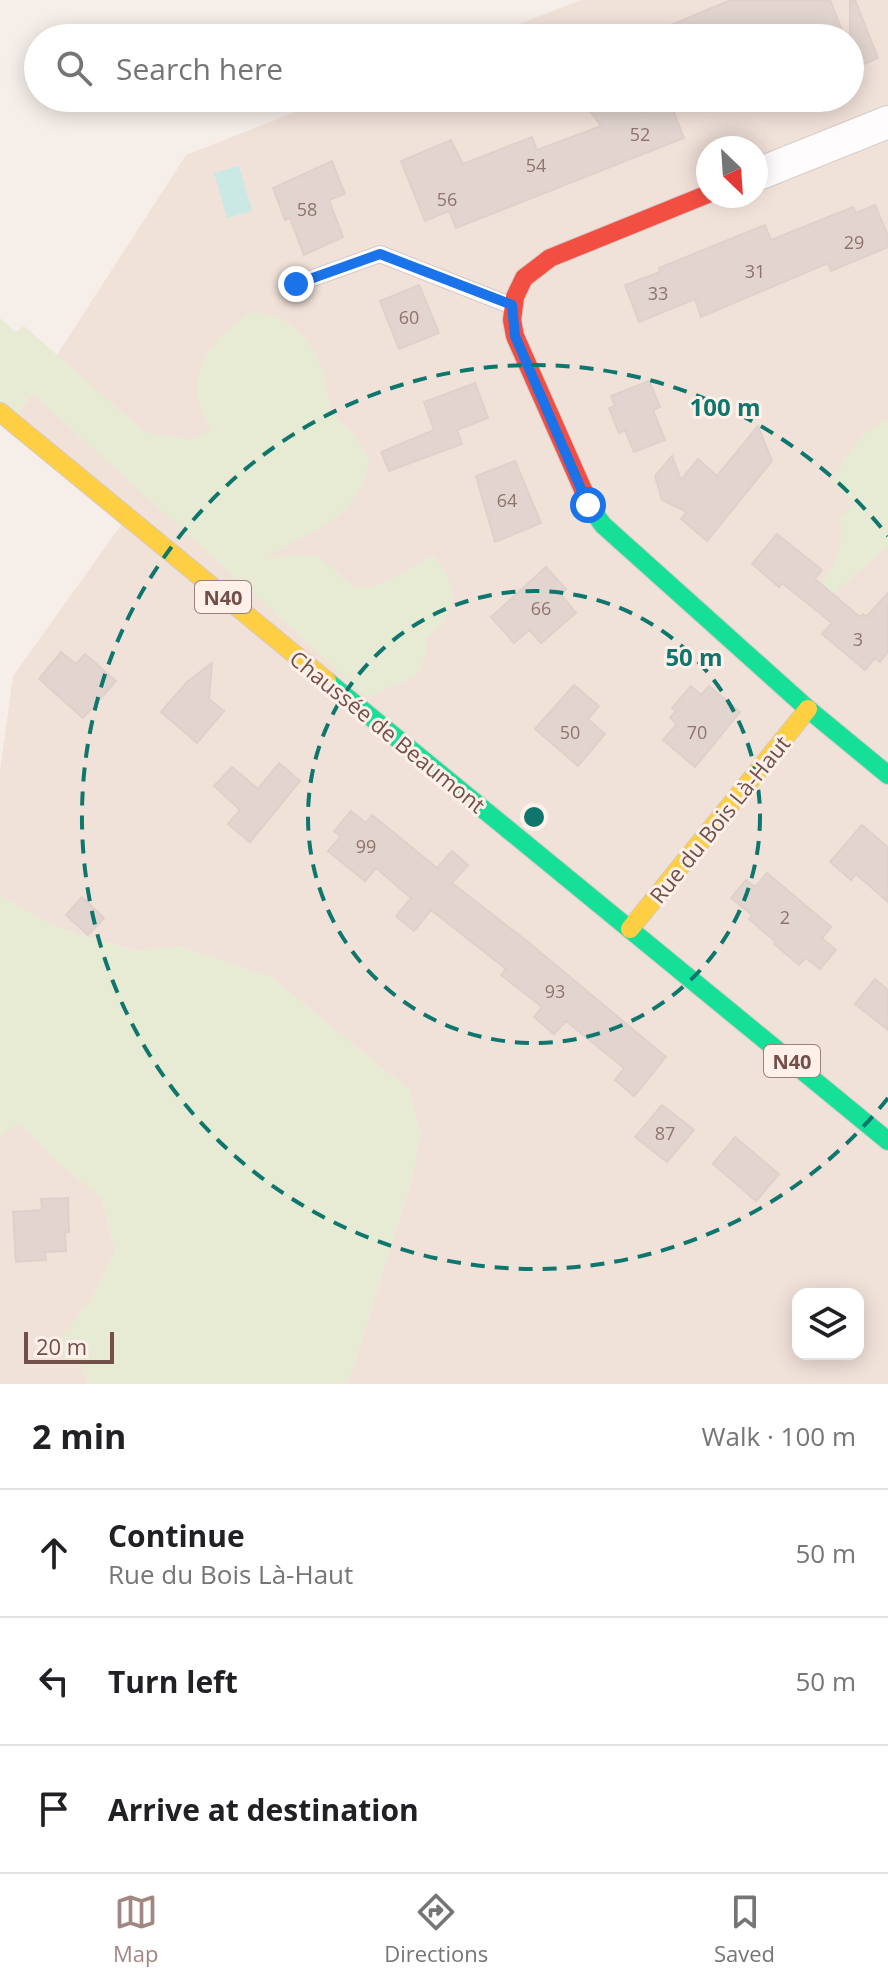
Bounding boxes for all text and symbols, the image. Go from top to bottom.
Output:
search box [24,24,864,112]
icon: search [52,46,96,90]
text: Search here [116,48,283,89]
house number: 52 [630,122,650,146]
north arrow [696,136,768,208]
house number: 54 [526,153,546,177]
house number: 56 [437,187,457,211]
house number: 58 [297,197,317,221]
house number: 29 [844,230,864,254]
house number: 31 [745,259,765,283]
route end [278,266,314,302]
house number: 33 [648,281,668,305]
house number: 60 [399,305,419,329]
text: 100 m [690,390,760,423]
route start [570,487,606,523]
house number: 64 [497,488,517,512]
road number: N40 [195,581,251,613]
house number: 66 [531,596,551,620]
house number: 3 [853,627,863,651]
text: 50 m [665,640,723,673]
street label: Chaussée de Beaumont [284,643,492,819]
house number: 50 [560,720,580,744]
house number: 70 [687,720,707,744]
street label: Rue du Bois Là-Haut [642,729,796,909]
centre of rings [520,803,548,831]
house number: 99 [356,834,376,858]
house number: 2 [780,905,790,929]
house number: 93 [545,979,565,1003]
road number: N40 [764,1045,820,1077]
house number: 87 [655,1121,675,1145]
map controls [792,1288,864,1360]
button: layers [792,1288,864,1360]
scale bar [24,1328,114,1364]
text: 20 m [36,1331,87,1361]
text: 2 min [32,1413,126,1459]
text: Walk · 100 m [702,1418,856,1454]
text: Continue [108,1515,245,1556]
icon: ahead [32,1531,76,1575]
text: 50 m [795,1535,856,1571]
text: Rue du Bois Là-Haut [108,1556,353,1592]
icon: left [32,1659,76,1703]
text: Turn left [108,1661,238,1702]
text: 50 m [795,1663,856,1699]
icon: arrive [32,1787,76,1831]
text: Arrive at destination [108,1789,419,1830]
tab: Map [113,1890,158,1968]
tab: Directions [384,1890,488,1968]
tab: Saved [714,1890,775,1968]

